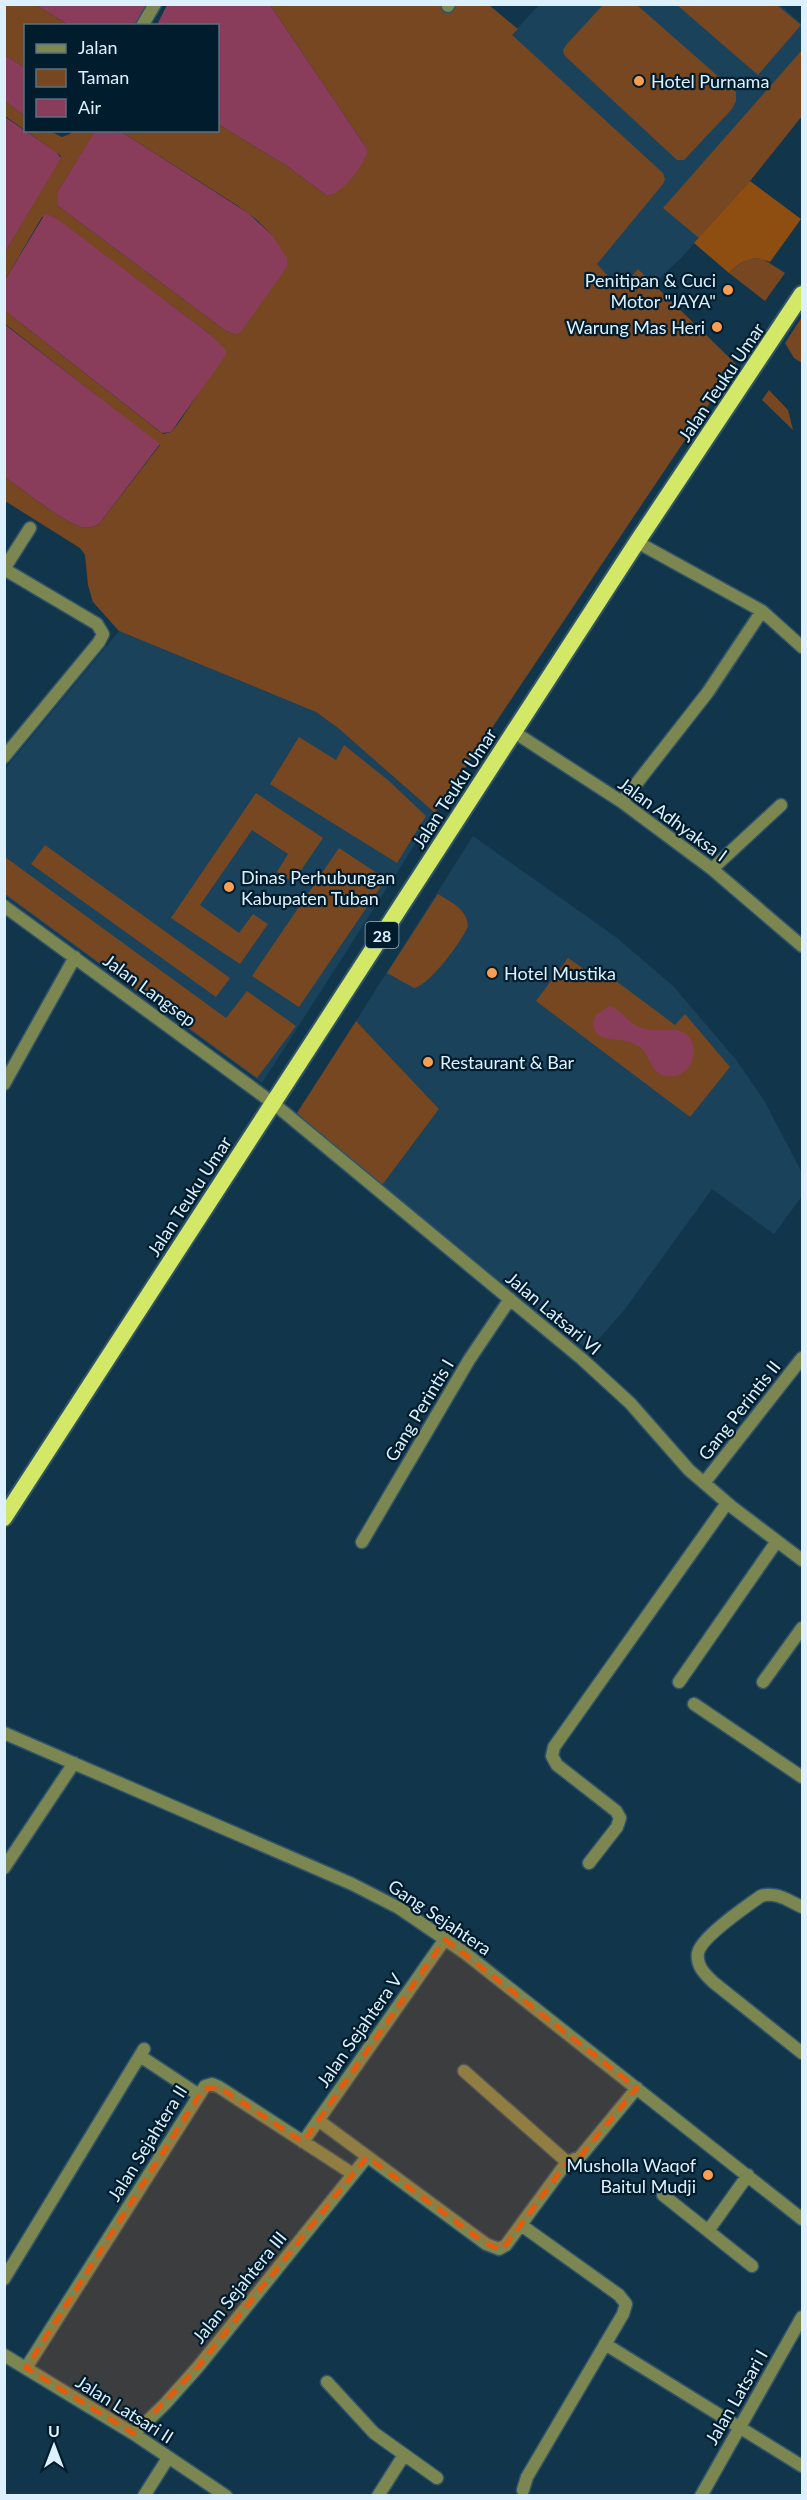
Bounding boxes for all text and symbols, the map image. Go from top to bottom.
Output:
legend [24,24,219,132]
text: Jalan [78,36,117,58]
text: Taman [78,66,129,88]
place label: Hotel Purnama [651,70,769,92]
marker: Hotel Purnama [632,74,646,88]
text: Air [78,96,101,118]
place label: Penitipan & Cuci Motor "JAYA" [585,269,716,312]
marker: Penitipan & Cuci Motor "JAYA" [721,283,735,297]
place label: Warung Mas Heri [566,316,705,338]
street label: Jalan Teuku Umar [673,318,769,446]
marker: Warung Mas Heri [710,320,724,334]
street label: Jalan Teuku Umar [407,724,501,852]
street label: Jalan Adhyaksa I [614,772,732,866]
place label: Dinas Perhubungan Kabupaten Tuban [241,866,395,909]
marker: Dinas Perhubungan Kabupaten Tuban [222,880,236,894]
road number: 28 [366,922,398,948]
street label: Jalan Langsep [99,949,201,1031]
place label: Hotel Mustika [504,962,616,984]
marker: Hotel Mustika [485,966,499,980]
place label: Restaurant & Bar [440,1051,575,1073]
marker: Restaurant & Bar [421,1055,435,1069]
street label: Jalan Teuku Umar [142,1132,236,1260]
street label: Jalan Latsari VI [502,1267,606,1359]
street label: Gang Perintis I [380,1355,458,1465]
street label: Gang Perintis II [693,1356,785,1464]
street label: Gang Sejahtera [384,1874,496,1960]
street label: Jalan Sejahtera V [312,1968,407,2091]
street label: Jalan Sejahtera II [103,2081,191,2205]
place label: Musholla Waqof Baitul Mudji [567,2154,697,2197]
marker: Musholla Waqof Baitul Mudji [701,2168,715,2182]
street label: Jalan Sejahtera III [187,2227,291,2347]
street label: Jalan Latsari I [700,2346,772,2448]
street label: Jalan Latsari II [72,2370,178,2448]
north arrow [24,2416,84,2476]
text: U [48,2421,60,2440]

